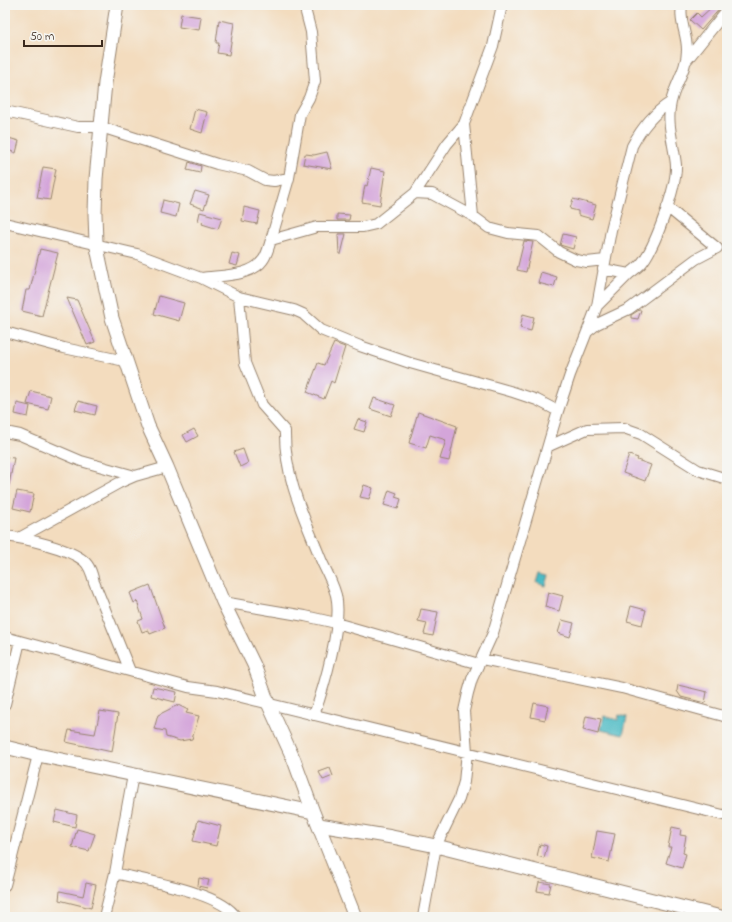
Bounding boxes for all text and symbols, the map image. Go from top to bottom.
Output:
scale bar [24,22,102,48]
text: 50 m [30,28,54,46]

